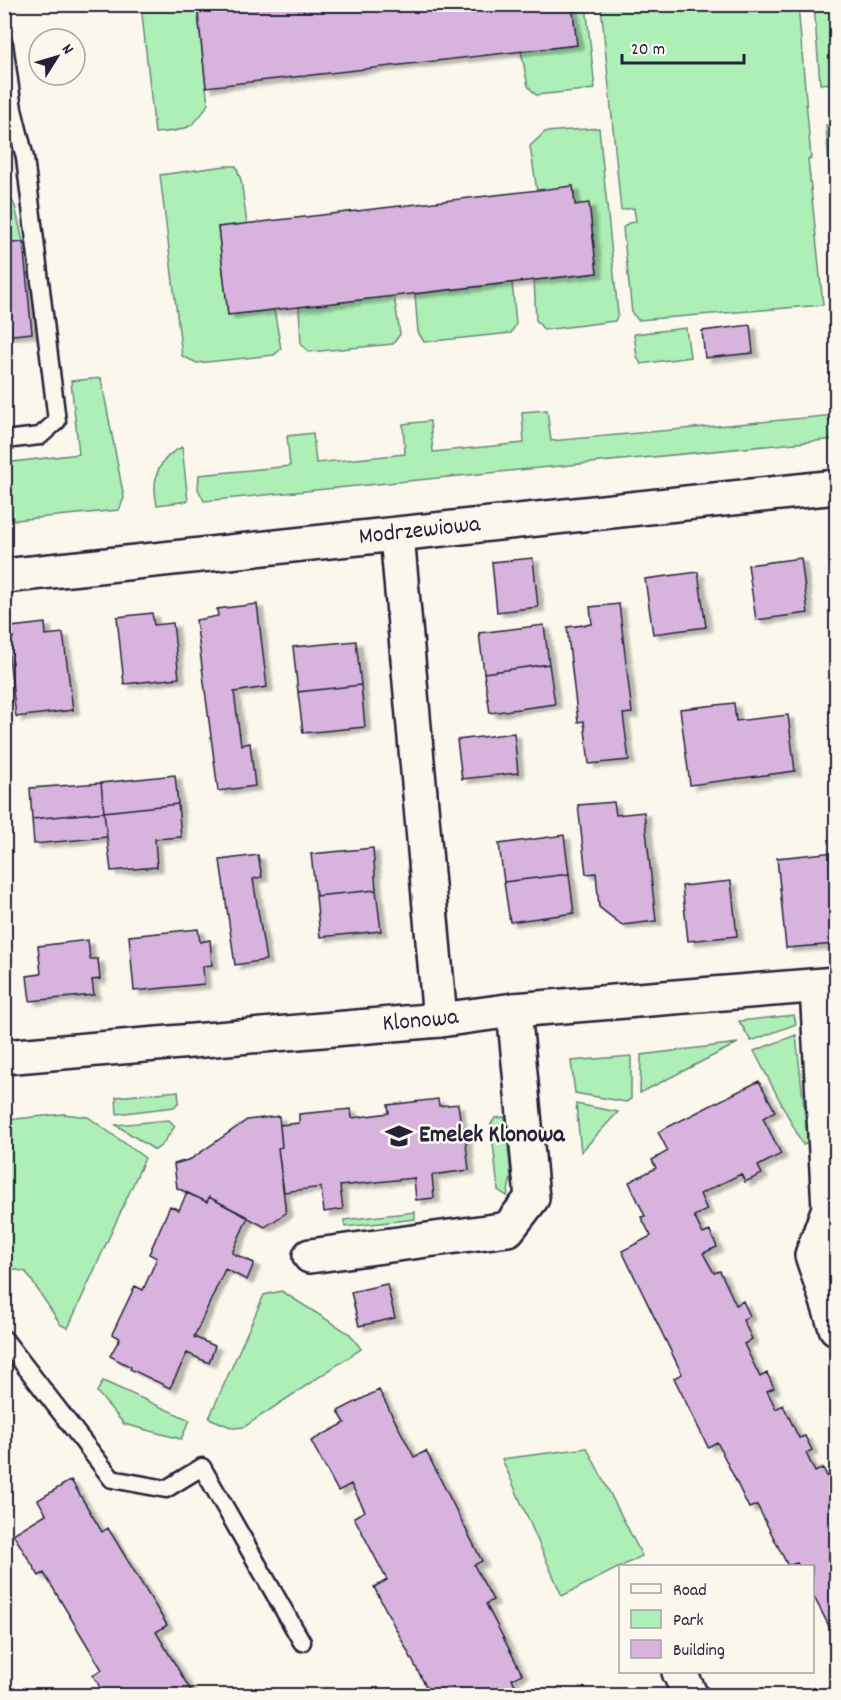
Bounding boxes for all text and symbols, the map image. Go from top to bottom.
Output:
north arrow [27,27,87,87]
scale bar [622,27,744,65]
text: 20 m [631,38,665,63]
text: N [55,39,79,60]
street label: Modrzewiowa [357,508,483,555]
street label: Klonowa [381,1001,461,1042]
place label: Emelek Klonowa [419,1119,565,1153]
school or university icon: Emelek Klonowa [384,1121,414,1151]
legend [619,1565,814,1673]
text: Road [673,1579,707,1604]
text: Park [673,1609,704,1634]
text: Building [673,1639,725,1664]

